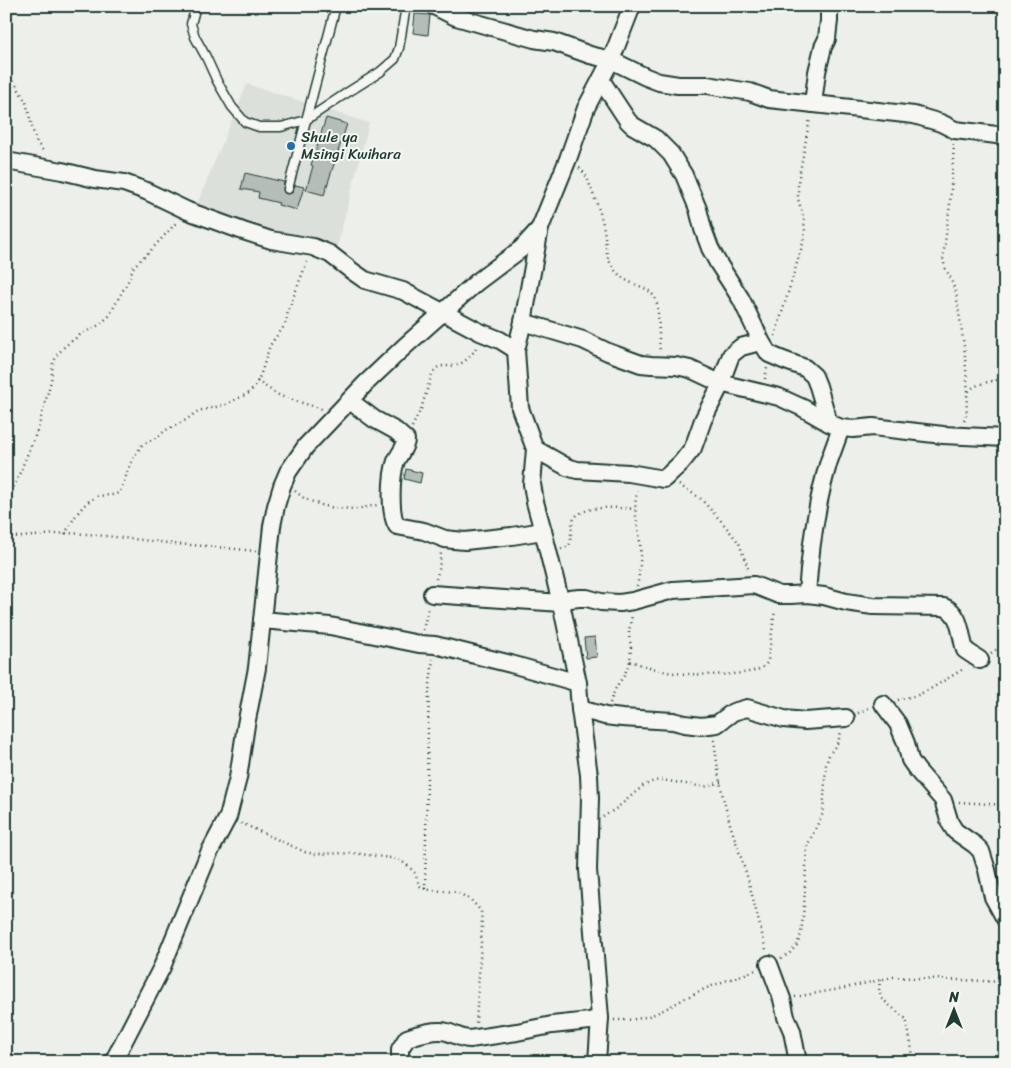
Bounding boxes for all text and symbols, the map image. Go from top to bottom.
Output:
place label: Shule ya Msingi Kwihara [301,124,401,167]
marker: Shule ya Msingi Kwihara [285,140,297,152]
text: N [948,985,959,1010]
north arrow [928,986,978,1036]

